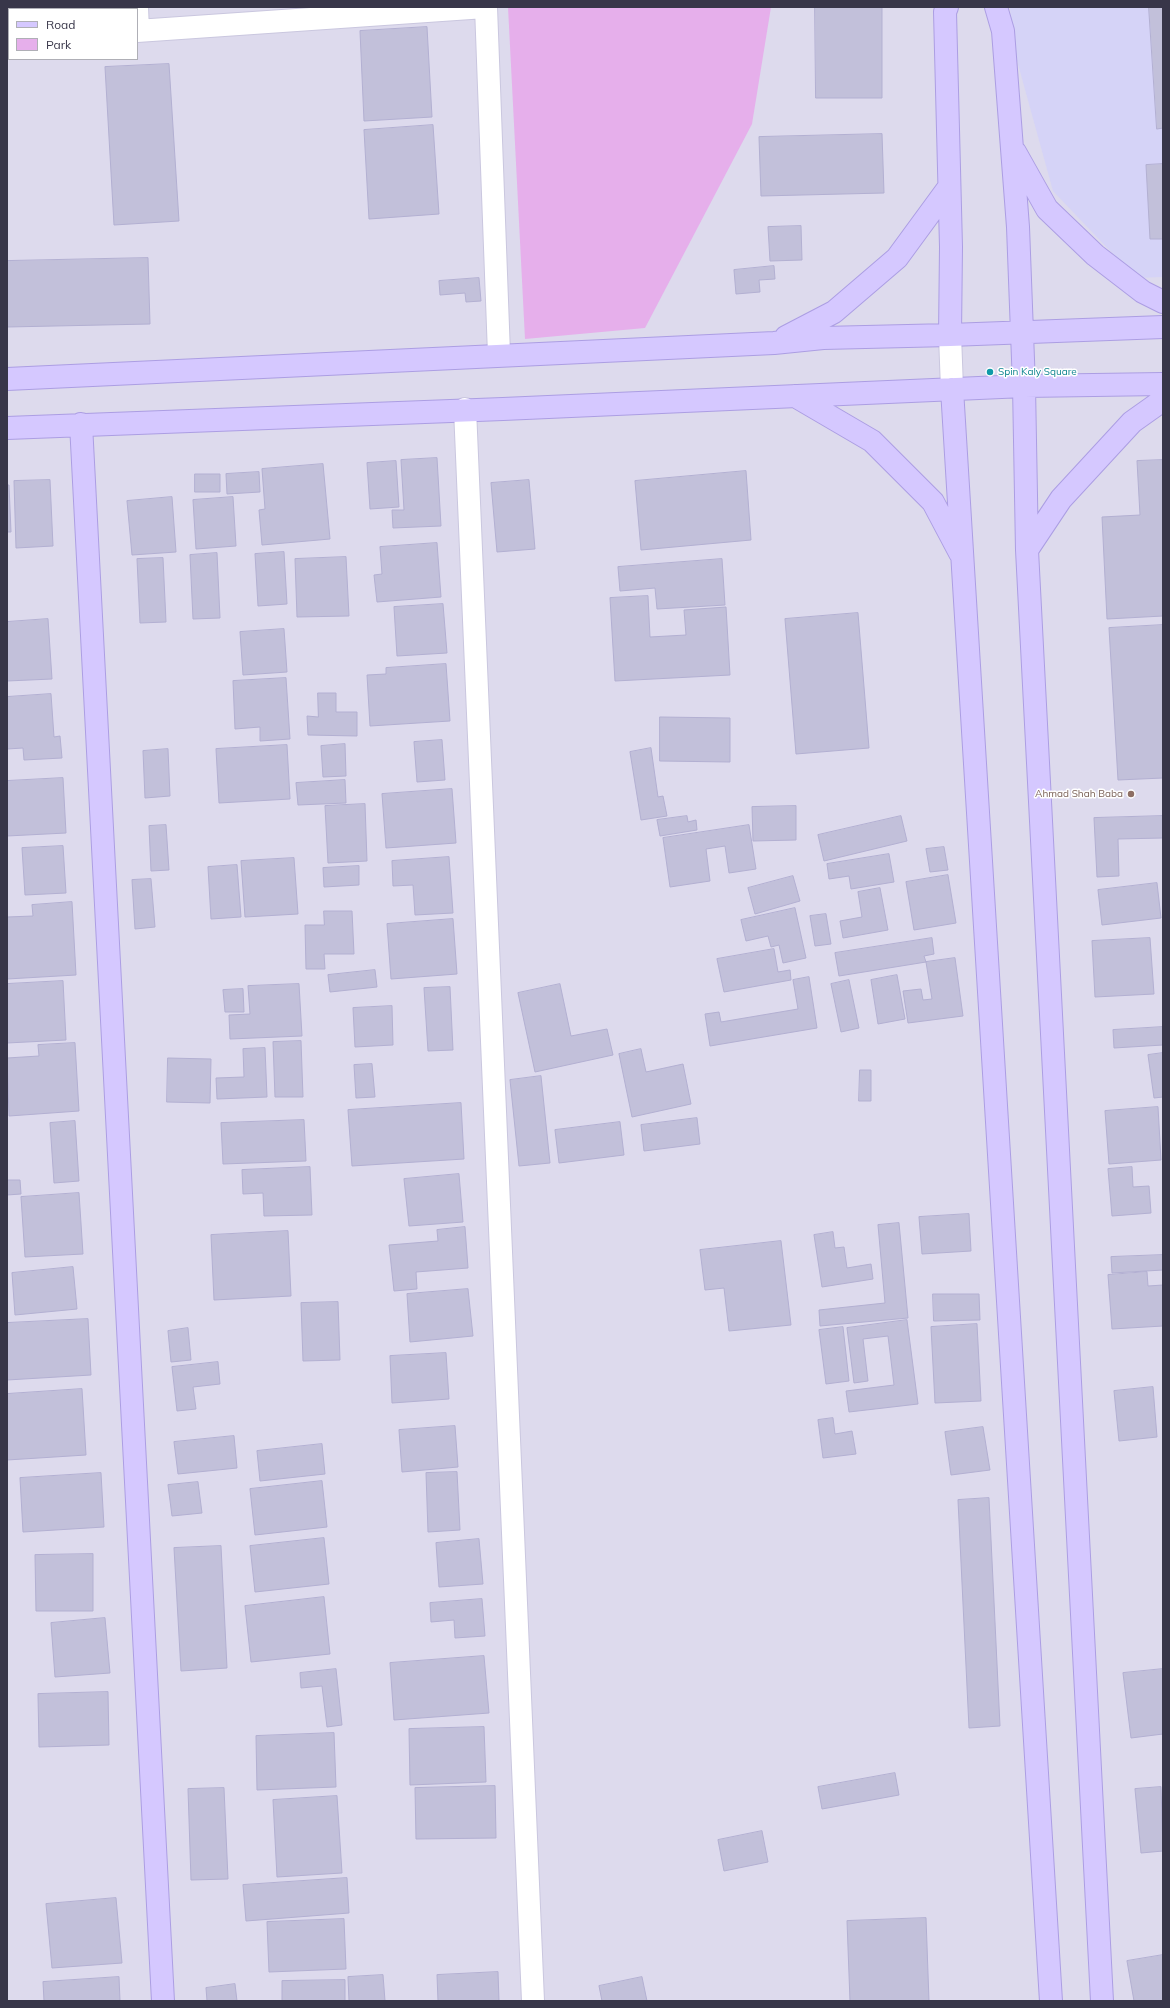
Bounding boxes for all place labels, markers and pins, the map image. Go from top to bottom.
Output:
place label: Spin Kaly Square [998,366,1077,378]
marker: Spin Kaly Square [985,367,995,377]
place label: Ahmad Shah Baba [1035,788,1123,800]
marker: Ahmad Shah Baba [1126,789,1136,799]

